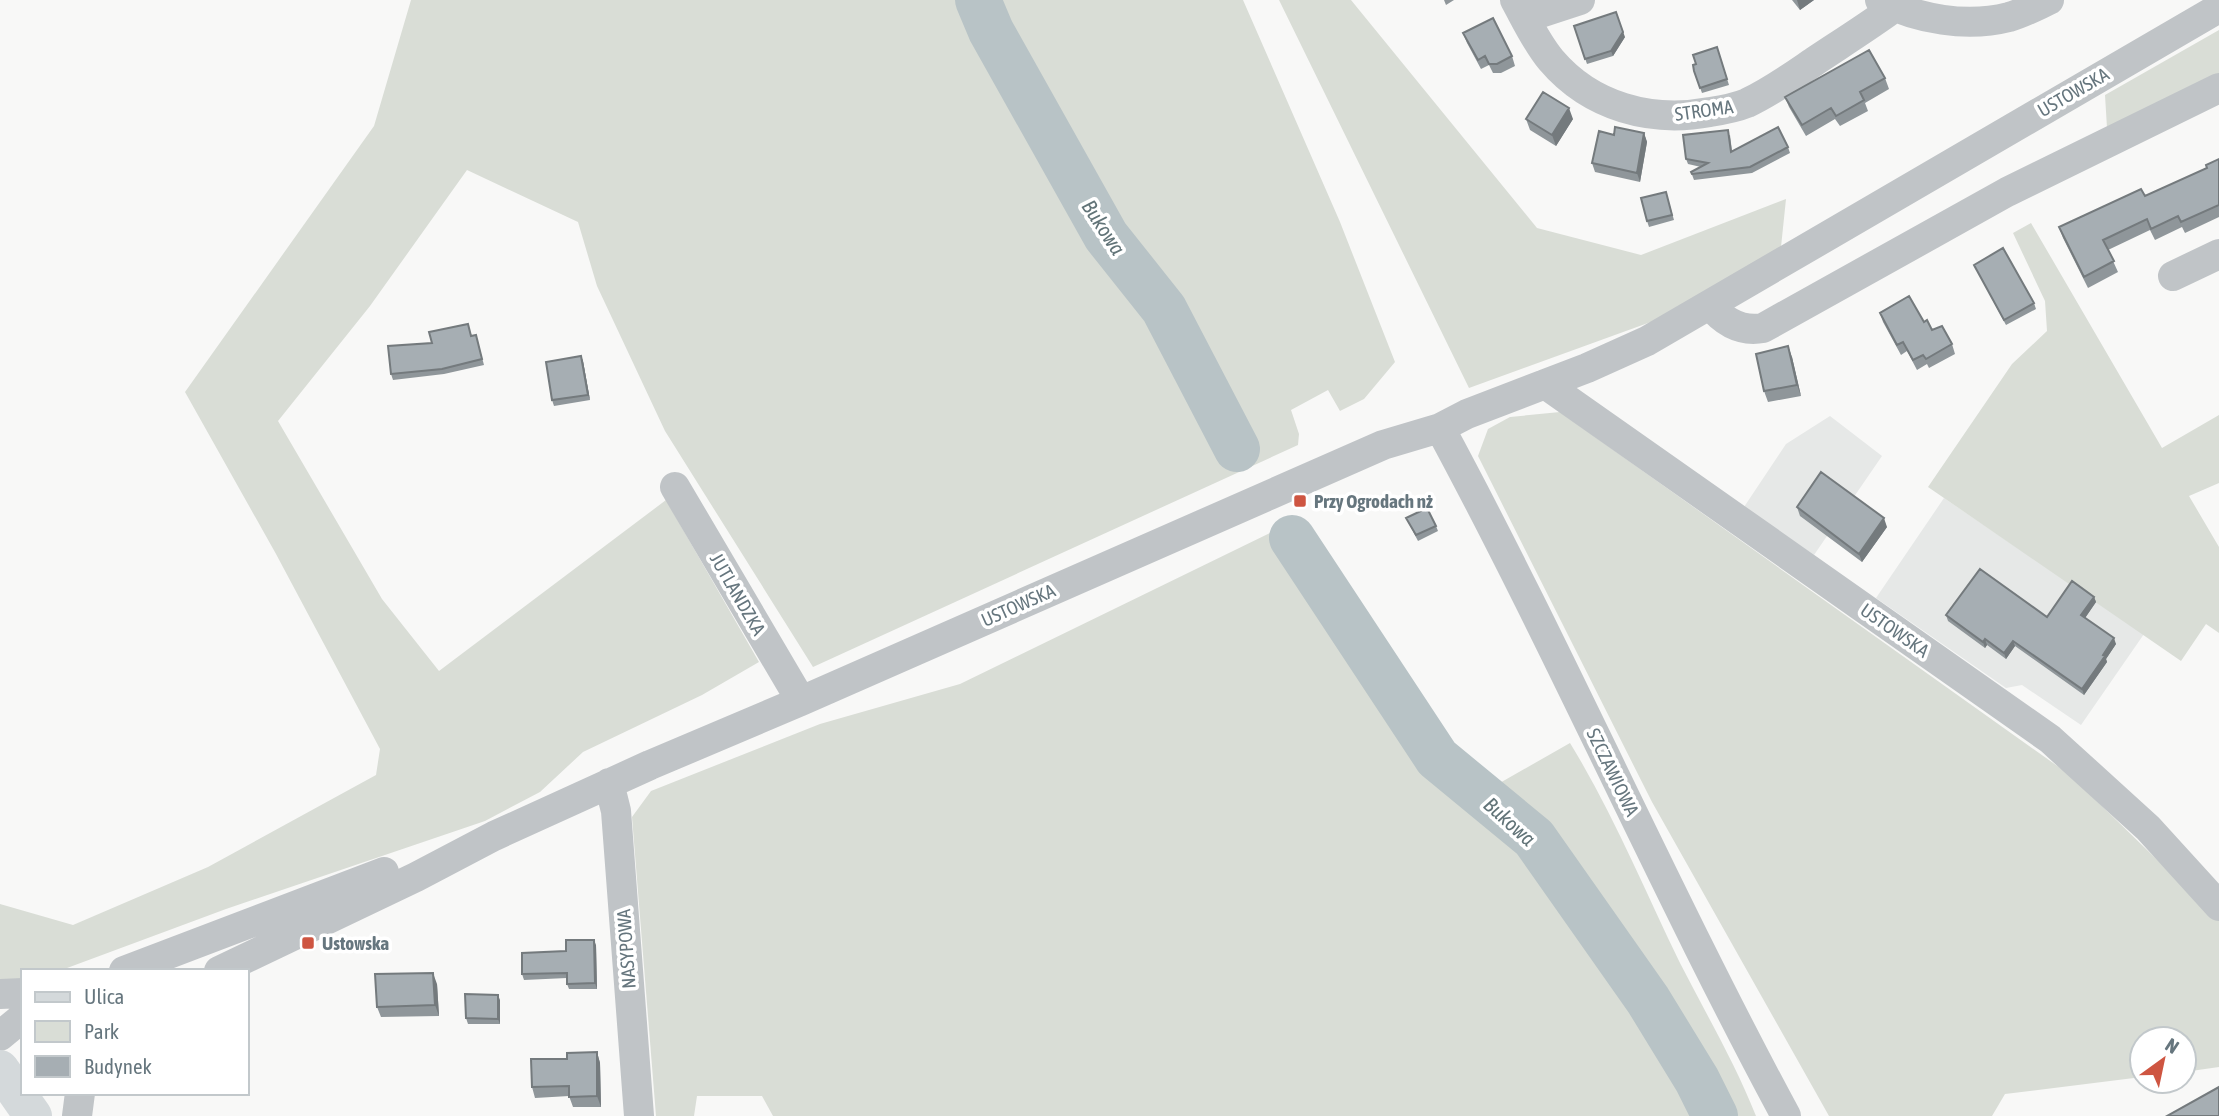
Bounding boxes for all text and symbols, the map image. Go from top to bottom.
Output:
street label: USTOWSKA [2034,63,2113,121]
street label: STROMA [1673,95,1735,125]
water label: Bukowa [1077,195,1131,259]
place label: Przy Ogrodach nż [1314,490,1433,512]
marker: Przy Ogrodach nż [1292,493,1308,509]
street label: JUTLANDZKA [706,549,771,639]
street label: USTOWSKA [978,579,1059,631]
street label: USTOWSKA [1857,598,1934,662]
street label: SZCZAWIOWA [1582,725,1644,820]
water label: Bukowa [1479,792,1541,850]
street label: NASYPOWA [612,908,640,990]
place label: Ustowska [322,932,389,954]
marker: Ustowska [300,935,316,951]
legend [21,969,248,1095]
text: Ulica [84,984,124,1008]
text: Park [84,1019,119,1043]
north arrow [2128,1025,2198,1095]
text: N [2162,1033,2183,1058]
text: Budynek [84,1054,152,1078]

